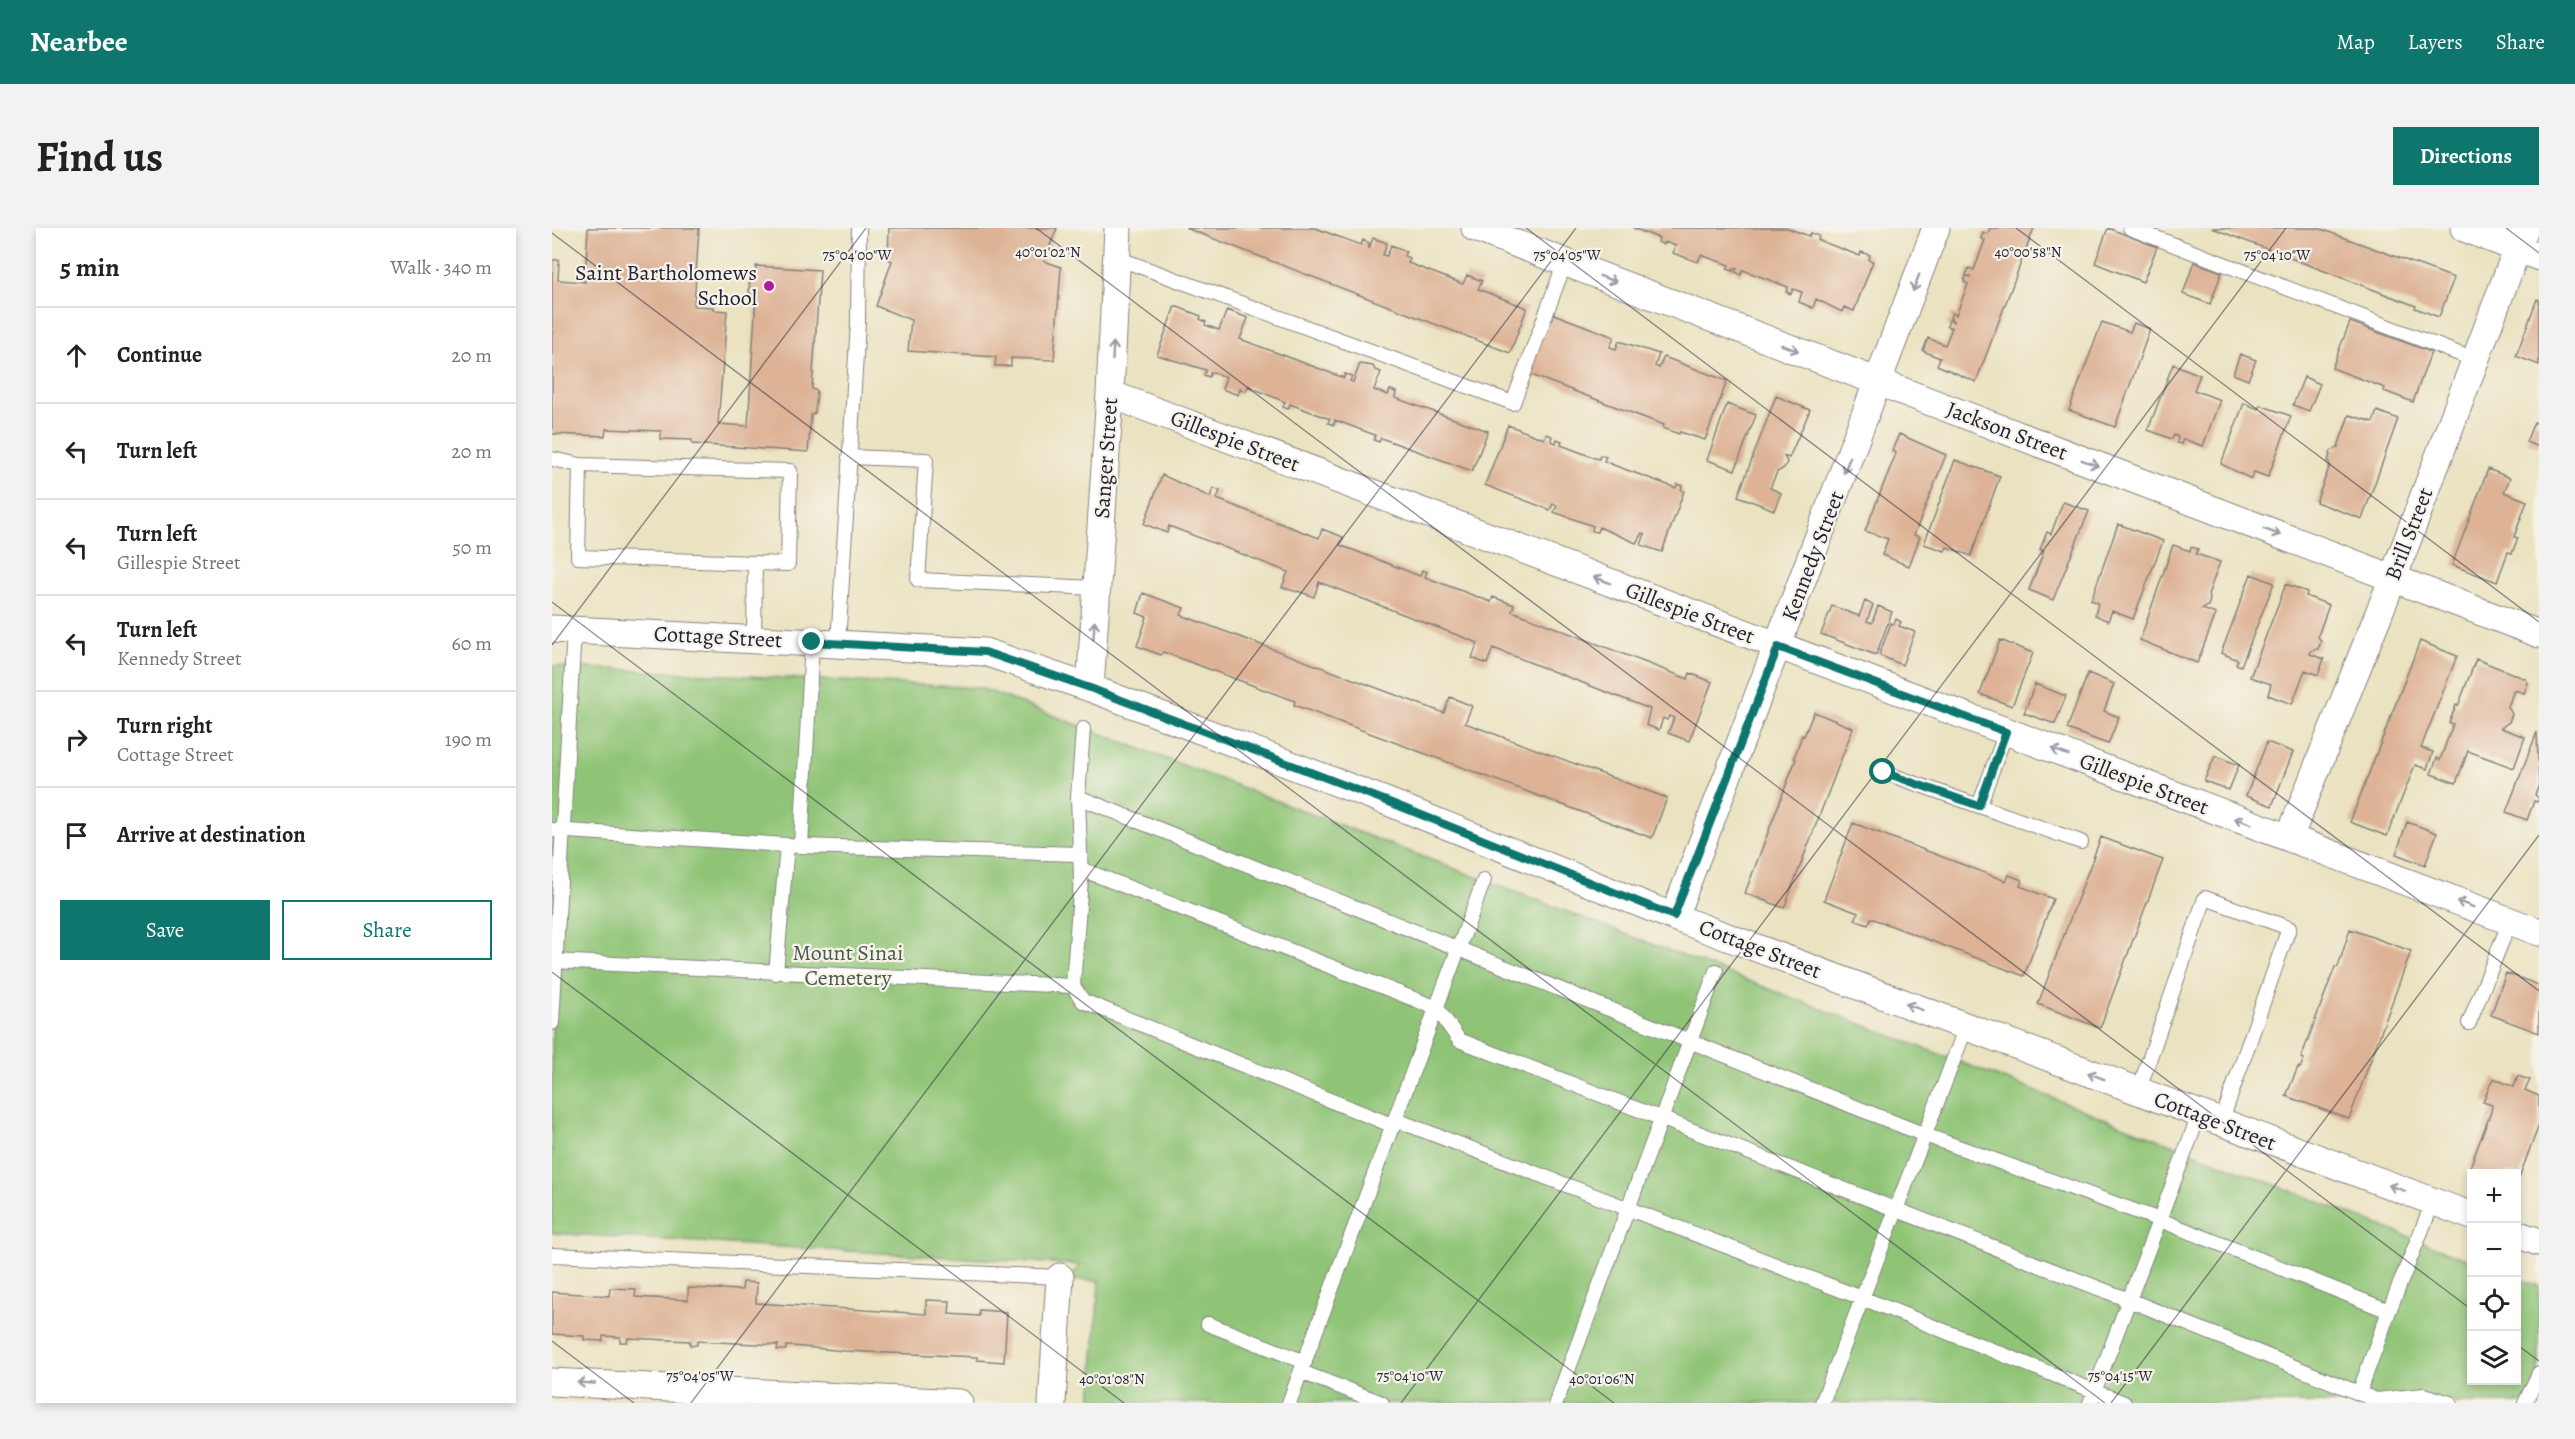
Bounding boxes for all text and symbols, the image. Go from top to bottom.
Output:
text: Nearbee [30,23,128,61]
text: Map [2336,28,2375,56]
text: Layers [2408,28,2463,56]
text: Share [2496,28,2545,56]
button: Directions [2393,127,2539,185]
text: Find us [36,128,163,185]
text: 40°01'02"N [1015,242,1081,262]
text: 40°00'58"N [1995,242,2062,262]
text: 75°04'00"W [822,245,892,265]
text: 75°04'05"W [1533,245,1601,265]
text: 75°04'10"W [2244,245,2310,265]
text: 5 min [60,250,120,285]
text: Walk · 340 m [390,254,492,281]
place label: Saint Bartholomews School [575,258,757,313]
one-way arrow [1909,273,1920,292]
one-way arrow [1598,274,1617,285]
marker: Saint Bartholomews School [762,279,776,293]
icon: ahead [60,339,93,372]
text: Continue [117,340,202,370]
text: 20 m [451,342,492,369]
one-way arrow [1107,342,1118,362]
one-way arrow [1780,343,1799,354]
street label: Jackson Street [1942,394,2072,468]
street label: Sanger Street [1087,396,1125,520]
street label: Gillespie Street [1166,403,1304,479]
icon: left [60,435,93,468]
text: Turn left [117,436,197,466]
text: 20 m [451,438,492,465]
one-way arrow [1841,455,1852,474]
one-way arrow [2080,458,2099,469]
street label: Brill Street [2378,483,2440,585]
street label: Kennedy Street [1774,487,1852,625]
text: Turn left [117,519,197,549]
one-way arrow [2262,528,2281,539]
icon: left [60,531,93,564]
text: 50 m [452,534,492,561]
text: Gillespie Street [117,549,241,576]
one-way arrow [1594,574,1612,585]
street label: Gillespie Street [1621,575,1759,651]
text: Turn left [117,615,197,645]
street label: Cottage Street [653,619,783,655]
one-way arrow [1088,620,1099,640]
icon: left [60,627,93,660]
route end [798,628,824,654]
text: 60 m [452,630,492,657]
text: Kennedy Street [117,645,242,672]
text: Turn right [117,711,213,741]
icon: right [60,723,93,756]
text: 190 m [445,726,492,753]
text: Cottage Street [117,741,234,768]
one-way arrow [2051,746,2070,757]
street label: Gillespie Street [2075,746,2213,822]
route start [1869,758,1895,784]
one-way arrow [2234,815,2252,826]
icon: arrive [60,819,93,852]
text: Arrive at destination [117,820,306,850]
one-way arrow [2456,898,2474,909]
button: Save [60,900,270,960]
button: Share [282,900,492,960]
street label: Cottage Street [1695,912,1825,986]
park label: Mount Sinai Cemetery [793,938,903,993]
one-way arrow [1905,1001,1924,1012]
one-way arrow [2088,1070,2106,1081]
street label: Cottage Street [2150,1084,2280,1158]
map controls [2467,1169,2521,1385]
button: + [2467,1169,2521,1223]
one-way arrow [2388,1182,2407,1193]
button: − [2467,1223,2521,1277]
button: locate [2467,1277,2521,1331]
button: layers [2467,1331,2521,1385]
text: 75°04'05"W [666,1366,734,1386]
text: 75°04'10"W [1377,1366,1443,1386]
text: 75°04'15"W [2088,1366,2152,1386]
text: 40°01'08"N [1079,1369,1145,1389]
text: 40°01'06"N [1569,1369,1635,1389]
one-way arrow [577,1378,597,1389]

